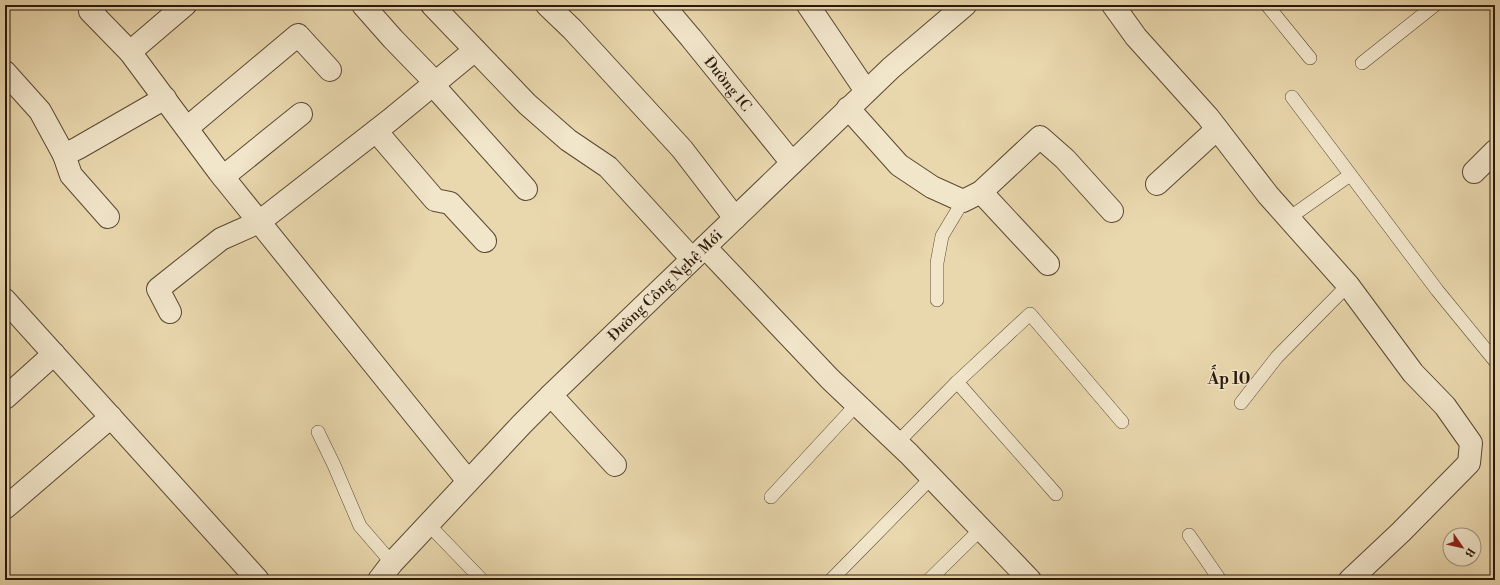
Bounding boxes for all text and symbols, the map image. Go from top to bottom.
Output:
street label: Đường 1C [700,52,756,115]
street label: Đường Công Nghệ Mới [604,226,727,345]
district label: Ấp 10 [1207,364,1250,389]
north arrow [1442,527,1482,567]
text: B [1461,545,1478,559]

